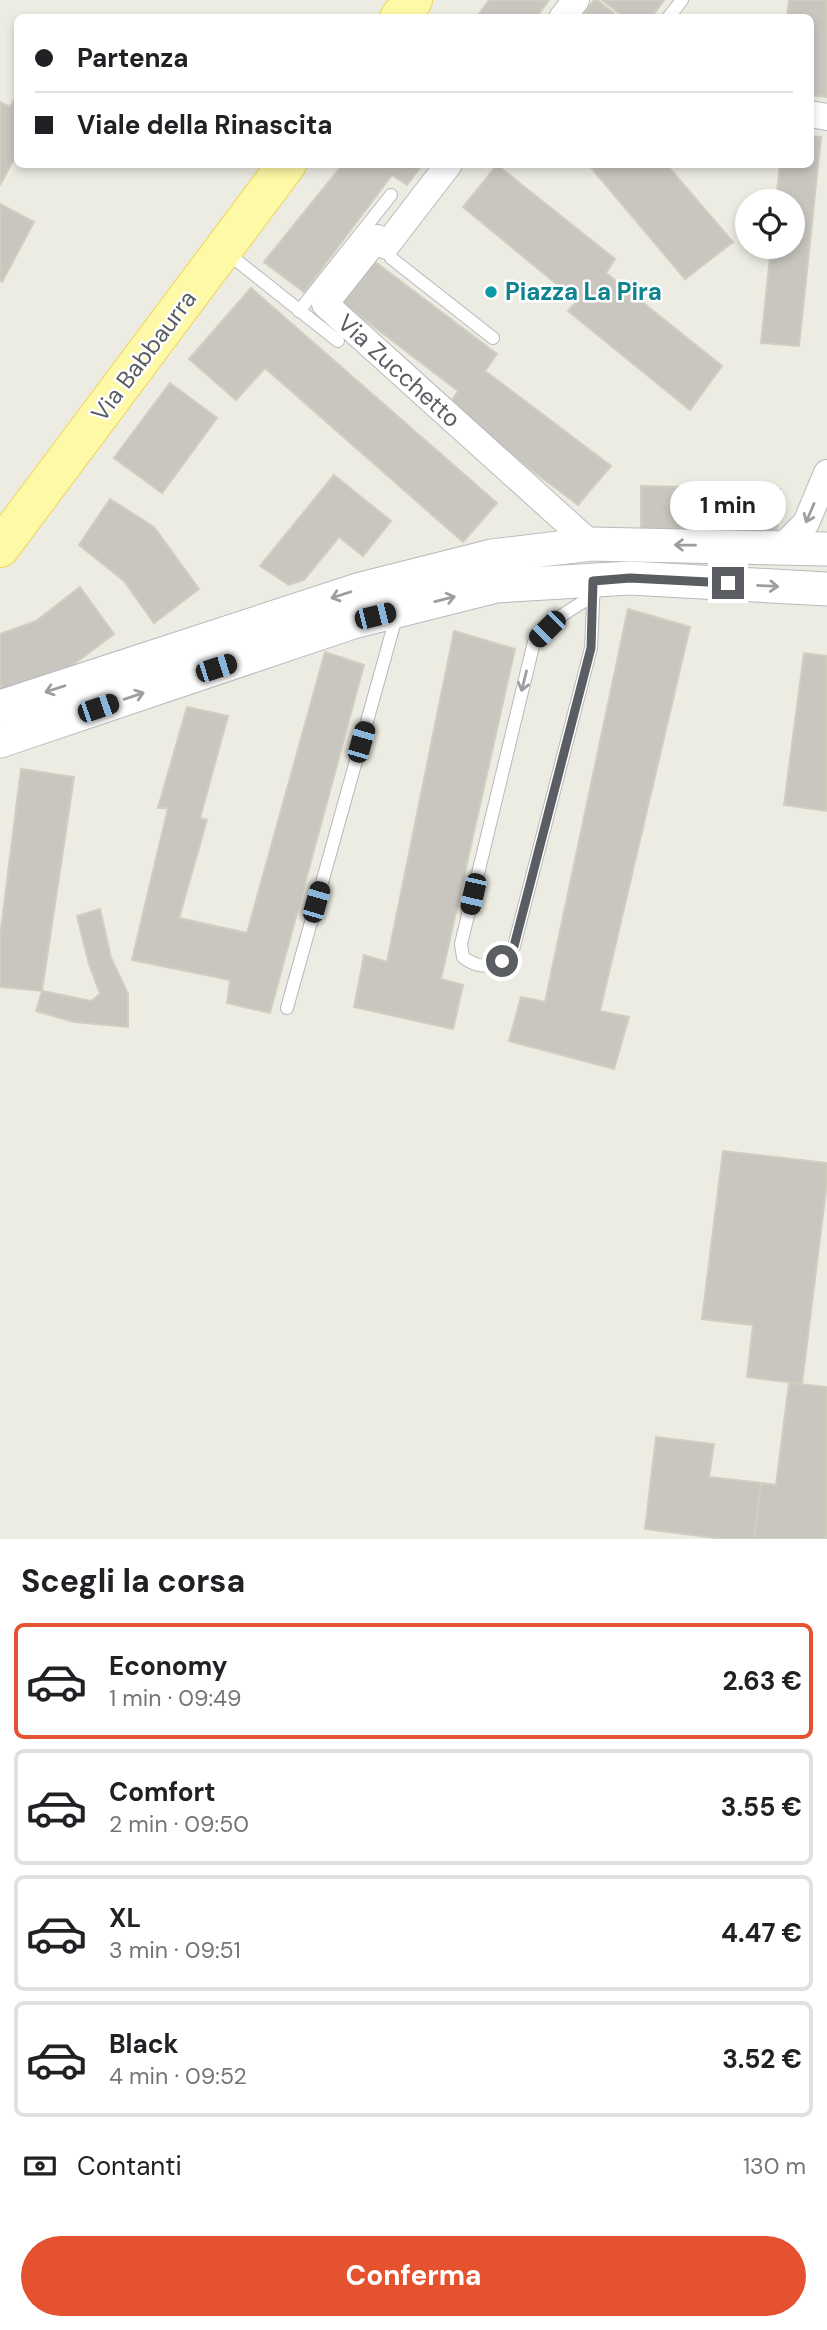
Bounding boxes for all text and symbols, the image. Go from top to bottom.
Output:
text: Partenza [77,41,189,75]
text: Viale della Rinascita [77,108,332,142]
map controls [735,189,805,259]
button: locate [735,189,805,259]
place label: Piazza La Pira [505,276,662,307]
street label: Via Babbaurra [84,284,203,428]
marker: Piazza La Pira [483,284,499,300]
street label: Via Zucchetto [331,307,467,434]
callout: 1 min [670,482,786,530]
text: 1 min [700,490,756,520]
one-way arrow [803,502,816,523]
one-way arrow [674,538,697,552]
route end [712,567,744,599]
one-way arrow [756,579,779,592]
one-way arrow [330,589,352,602]
one-way arrow [433,592,456,605]
car [353,601,398,631]
car [525,607,570,651]
car [193,652,240,684]
one-way arrow [517,669,530,692]
one-way arrow [44,683,66,696]
one-way arrow [123,689,145,701]
car [75,691,122,725]
car [346,719,377,765]
car [459,871,488,917]
car [301,879,332,925]
route start [486,945,518,977]
text: Scegli la corsa [21,1560,245,1602]
text: Economy [109,1649,227,1683]
icon: car [25,1650,88,1713]
text: 2.63 € [722,1664,802,1698]
text: 1 min · 09:49 [109,1683,242,1713]
text: Comfort [109,1775,215,1809]
icon: car [25,1776,88,1839]
text: 3.55 € [721,1790,802,1824]
text: 2 min · 09:50 [109,1809,249,1839]
text: XL [109,1901,141,1935]
icon: car [25,1902,88,1965]
text: 4.47 € [721,1916,802,1950]
text: 3 min · 09:51 [109,1935,241,1965]
text: Black [109,2027,179,2061]
icon: car [25,2028,88,2091]
text: 3.52 € [722,2042,802,2076]
text: 4 min · 09:52 [109,2061,247,2091]
icon: cash [21,2147,59,2185]
text: Contanti [77,2149,182,2183]
text: 130 m [743,2151,806,2181]
button: Conferma [21,2236,806,2316]

